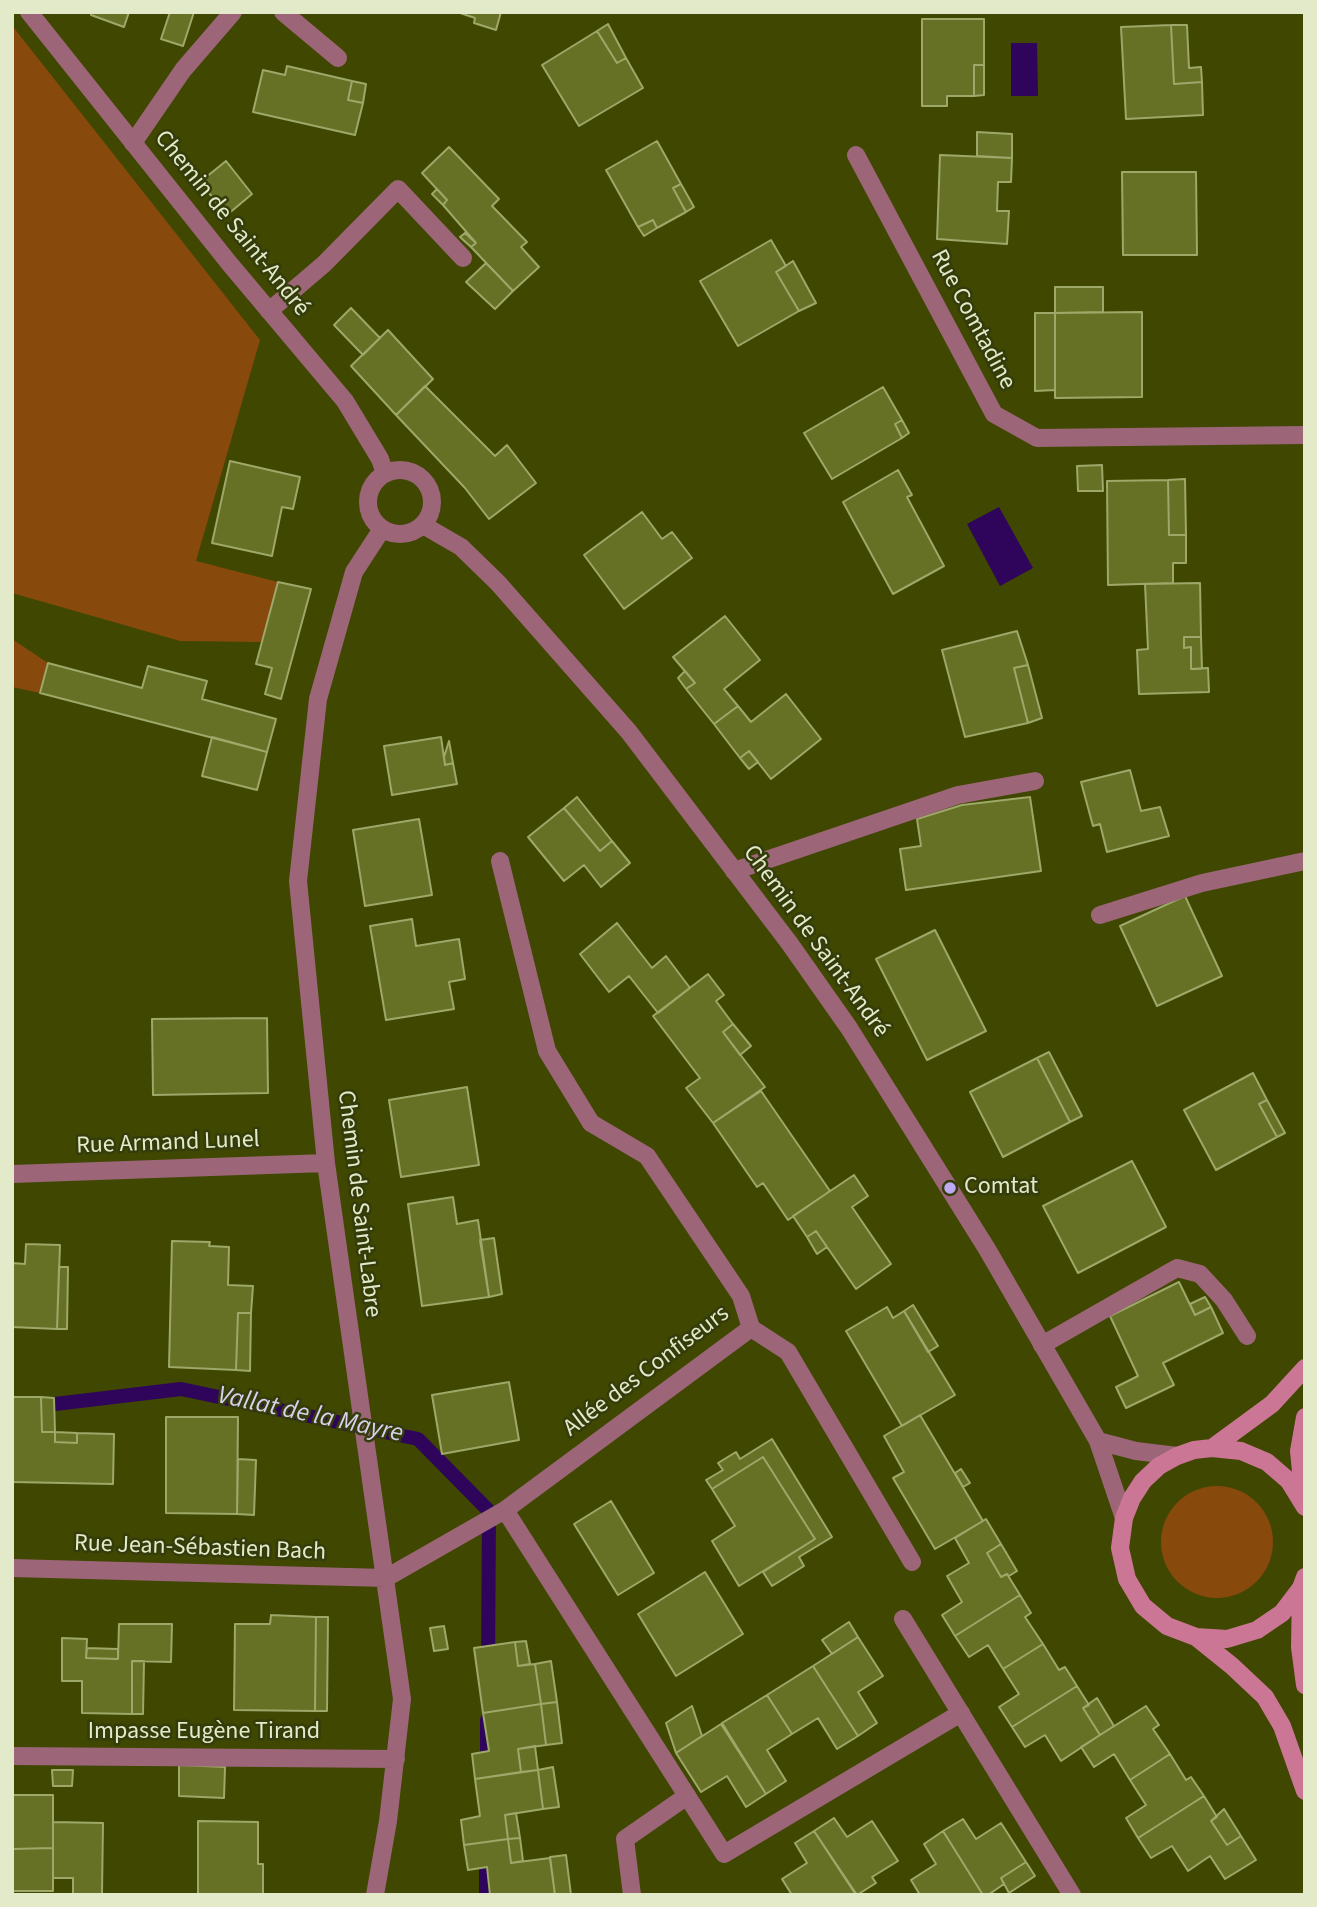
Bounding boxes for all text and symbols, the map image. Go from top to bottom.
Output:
street label: Chemin de Saint-André [147,125,315,323]
street label: Rue Comtadine [923,245,1021,395]
street label: Chemin de Saint-André [736,840,894,1044]
street label: Chemin de Saint-Labre [330,1089,386,1319]
street label: Rue Armand Lunel [76,1126,260,1162]
place label: Comtat [964,1174,1038,1202]
marker: Comtat [942,1180,958,1196]
street label: Allée des Confiseurs [558,1300,736,1444]
water label: Vallat de la Mayre [214,1381,406,1451]
street label: Rue Jean-Sébastien Bach [74,1530,326,1568]
street label: Impasse Eugène Tirand [88,1719,320,1747]

